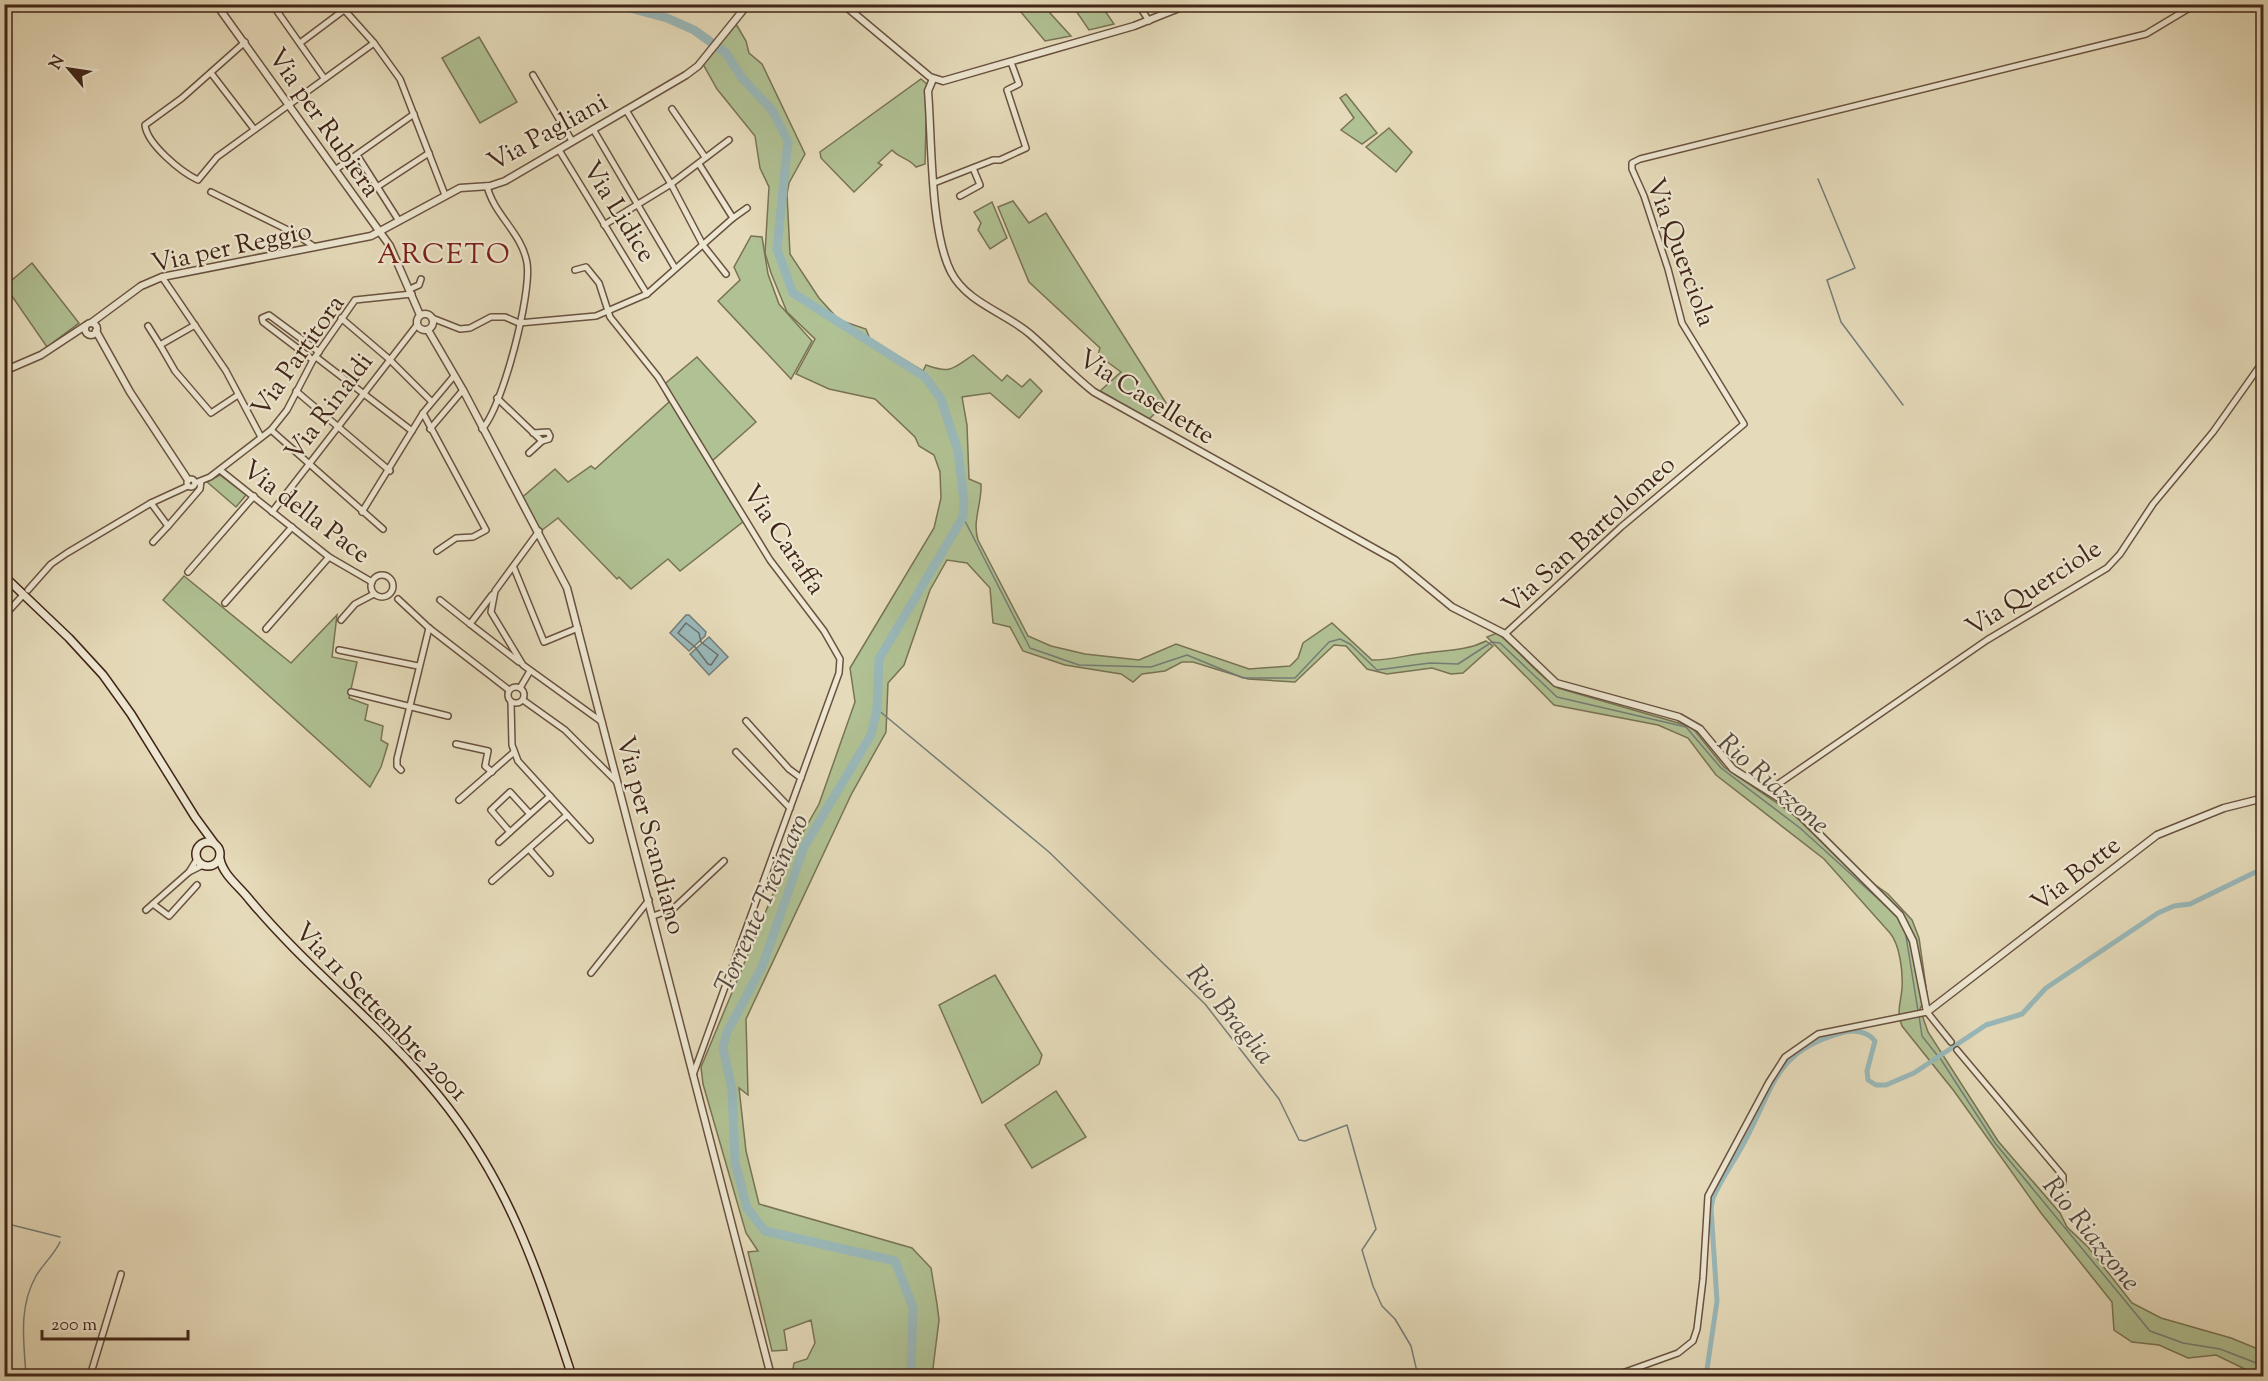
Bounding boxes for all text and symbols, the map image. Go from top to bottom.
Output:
north arrow [39,39,99,99]
street label: Via per Rubiera [258,41,388,205]
text: N [45,52,71,74]
street label: Via Pagliani [481,85,615,181]
street label: Via Lidice [572,155,664,270]
street label: Via Querciola [1636,174,1724,332]
street label: Via per Reggio [148,213,315,283]
district label: ARCETO [377,236,511,276]
street label: Via Partitora [243,288,355,425]
street label: Via Casellette [1070,341,1221,455]
street label: Via Rinaldi [277,346,383,469]
street label: Via San Bartolomeo [1495,448,1685,624]
street label: Via della Pace [233,452,378,574]
street label: Via Caraffa [732,478,834,603]
street label: Via Querciole [1959,531,2110,647]
water label: Rio Riazzone [1708,725,1837,845]
street label: Via per Scandiano [605,732,694,939]
water label: Torrente Tresinaro [706,808,820,1000]
street label: Via Botte [2024,828,2129,922]
street label: Via 11 Settembre 2001 [285,915,476,1111]
water label: Rio Braglia [1176,957,1282,1074]
water label: Rio Riazzone [2032,1169,2149,1300]
scale bar [42,1303,188,1341]
text: 200 m [51,1313,97,1339]

